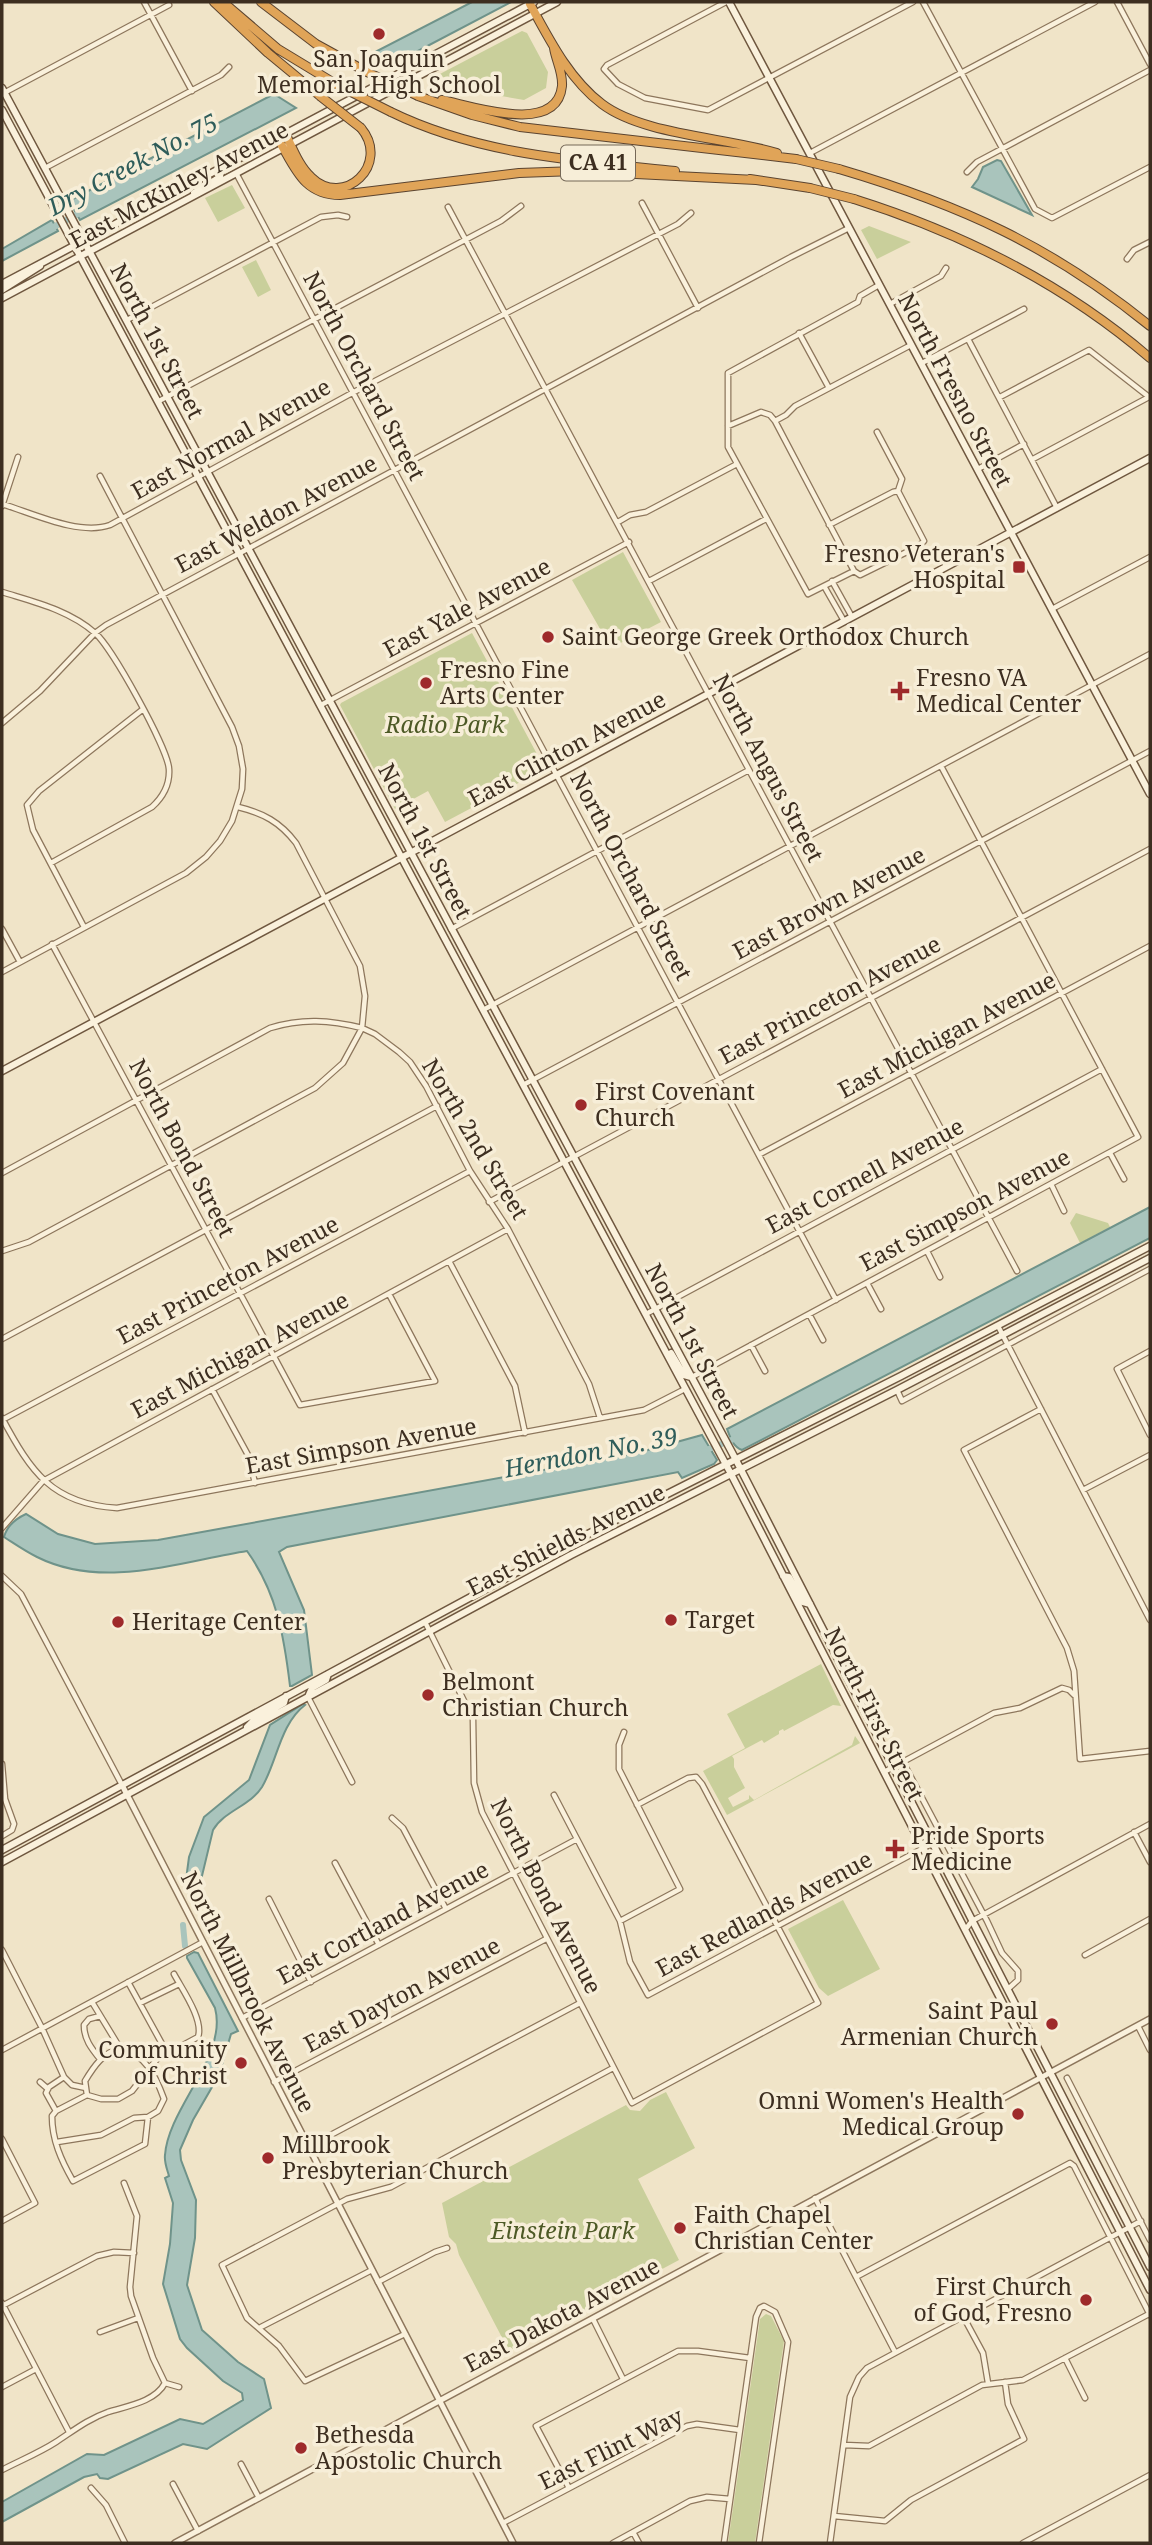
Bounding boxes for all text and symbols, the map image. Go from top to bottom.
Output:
marker: San Joaquin Memorial High School [371,26,387,42]
place label: San Joaquin Memorial High School [257,42,501,100]
water label: Dry Creek No. 75 [41,105,223,223]
street label: East McKinley Avenue [64,113,294,255]
road number: CA 41 [561,146,635,180]
street label: North 1st Street [103,257,212,424]
street label: North Orchard Street [296,266,434,486]
street label: North Fresno Street [891,287,1021,492]
street label: East Normal Avenue [125,370,336,506]
street label: East Weldon Avenue [169,446,382,580]
place label: Fresno Veteran's Hospital [824,537,1005,595]
street label: East Yale Avenue [377,549,556,665]
marker: Fresno Veteran's Hospital [1011,559,1027,575]
place label: Saint George Greek Orthodox Church [562,620,969,652]
marker: Saint George Greek Orthodox Church [540,629,556,645]
place label: Fresno Fine Arts Center [440,653,569,711]
place label: Fresno VA Medical Center [916,661,1081,719]
street label: North Angus Street [706,668,832,867]
marker: Fresno Fine Arts Center [418,675,434,691]
marker: Fresno VA Medical Center [890,681,910,701]
street label: East Clinton Avenue [462,682,671,814]
park label: Radio Park [384,708,506,740]
street label: North 1st Street [371,757,480,924]
street label: North Orchard Street [563,766,701,986]
street label: East Brown Avenue [727,838,930,966]
street label: East Princeton Avenue [713,927,946,1071]
street label: East Michigan Avenue [832,963,1061,1105]
street label: North 2nd Street [415,1052,537,1225]
street label: North Bond Street [122,1053,243,1242]
place label: First Covenant Church [595,1075,755,1133]
marker: First Covenant Church [573,1097,589,1113]
street label: East Cornell Avenue [760,1109,969,1241]
street label: East Simpson Avenue [854,1140,1075,1278]
street label: East Princeton Avenue [111,1207,344,1351]
street label: North 1st Street [638,1257,747,1424]
street label: East Michigan Avenue [125,1283,354,1425]
street label: East Simpson Avenue [243,1409,479,1481]
water label: Herndon No. 39 [500,1419,680,1485]
street label: East Shields Avenue [461,1475,670,1603]
place label: Target [685,1603,755,1635]
place label: Heritage Center [132,1605,305,1637]
marker: Target [663,1612,679,1628]
marker: Heritage Center [110,1614,126,1630]
street label: North First Street [817,1621,932,1806]
place label: Belmont Christian Church [442,1665,629,1723]
marker: Belmont Christian Church [420,1687,436,1703]
street label: North Bond Avenue [484,1792,610,1999]
place label: Pride Sports Medicine [911,1819,1045,1877]
marker: Pride Sports Medicine [885,1839,905,1859]
street label: East Redlands Avenue [650,1842,877,1984]
street label: East Cortland Avenue [271,1853,494,1991]
street label: North Millbrook Avenue [174,1865,324,2118]
street label: East Dayton Avenue [298,1929,505,2059]
place label: Saint Paul Armenian Church [841,1994,1038,2052]
marker: Saint Paul Armenian Church [1044,2016,1060,2032]
place label: Community of Christ [98,2033,227,2091]
marker: Community of Christ [233,2055,249,2071]
place label: Omni Women's Health Medical Group [758,2084,1004,2142]
marker: Omni Women's Health Medical Group [1010,2106,1026,2122]
place label: Millbrook Presbyterian Church [282,2128,509,2186]
marker: Millbrook Presbyterian Church [260,2150,276,2166]
place label: Faith Chapel Christian Center [694,2198,873,2256]
park label: Einstein Park [490,2214,636,2246]
marker: Faith Chapel Christian Center [672,2220,688,2236]
street label: East Dakota Avenue [458,2249,665,2379]
place label: First Church of God, Fresno [914,2270,1072,2328]
marker: First Church of God, Fresno [1078,2292,1094,2308]
street label: East Flint Way [533,2399,688,2497]
place label: Bethesda Apostolic Church [315,2418,502,2476]
marker: Bethesda Apostolic Church [293,2440,309,2456]

